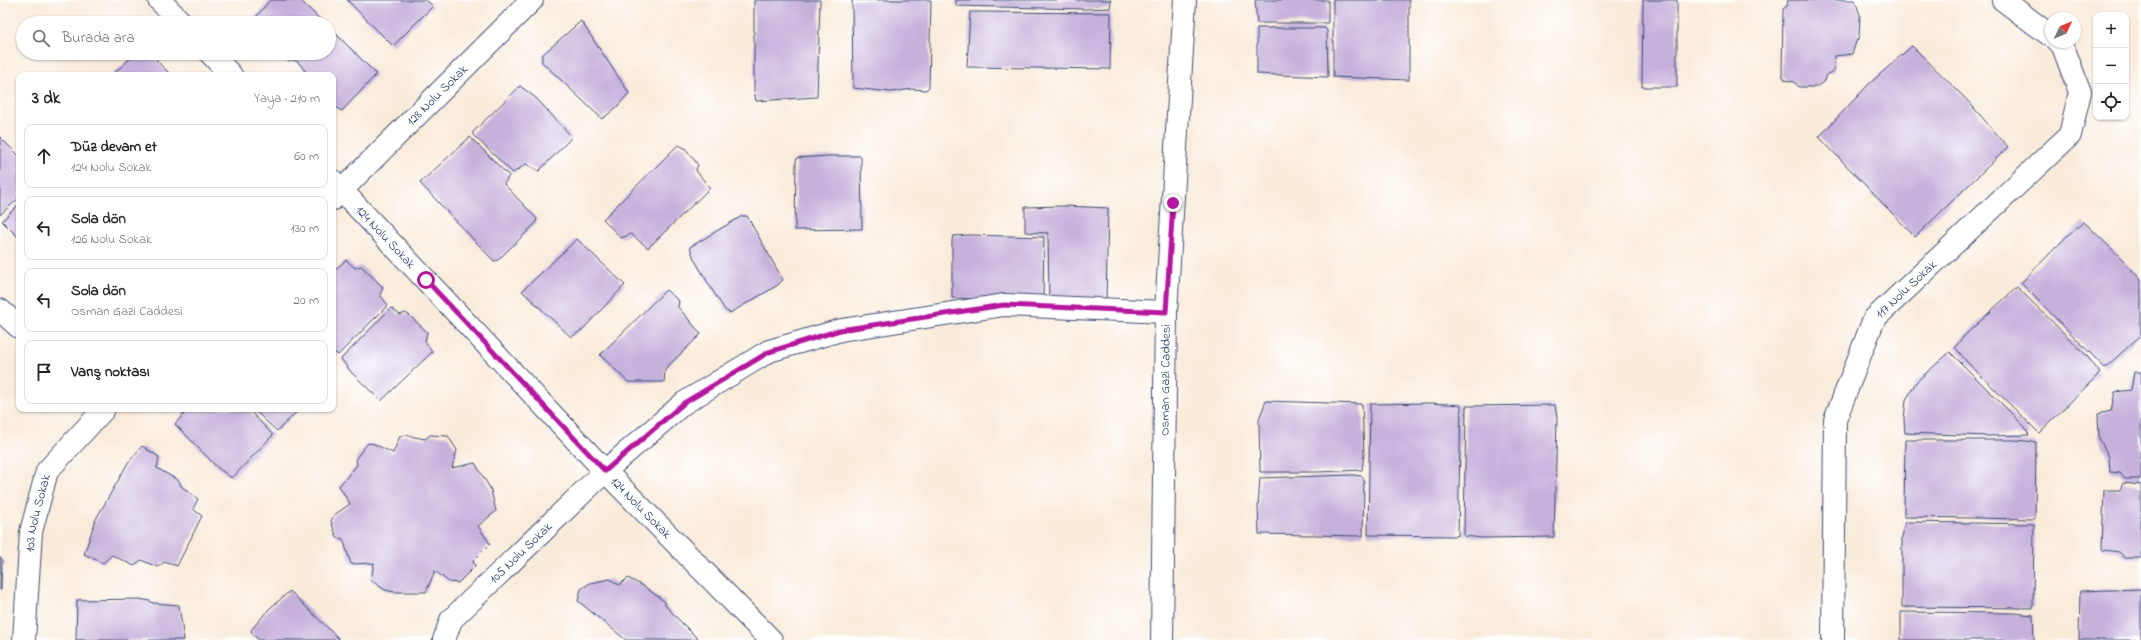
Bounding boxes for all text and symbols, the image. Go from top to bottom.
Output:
north arrow [2045,12,2081,48]
map controls [2093,12,2129,120]
button: + [2093,12,2129,48]
search box [16,16,336,60]
icon: search [30,27,52,49]
text: Burada ara [62,27,135,49]
button: − [2093,48,2129,84]
street label: 128 Nolu Sokak [402,60,472,130]
button: locate [2093,84,2129,120]
text: 3 dk [32,86,60,111]
text: Yaya · 210 m [254,89,320,108]
text: Düz devam et [71,136,157,158]
icon: ahead [33,145,55,167]
text: 60 m [294,147,319,166]
text: 124 Nolu Sokak [71,158,151,177]
route end [1164,194,1182,212]
street label: 124 Nolu Sokak [351,201,420,273]
text: Sola dön [71,208,126,230]
icon: left [33,217,55,239]
text: 130 m [291,219,319,238]
text: 126 Nolu Sokak [71,230,152,249]
street label: 117 Nolu Sokak [1871,255,1941,323]
route start [417,271,435,289]
text: Sola dön [71,280,126,302]
icon: left [33,289,55,311]
text: 20 m [294,291,319,310]
text: Osman Gazi Caddesi [71,302,183,321]
street label: Osman Gazi Caddesi [1155,324,1175,436]
icon: arrive [33,361,55,383]
text: Varış noktası [71,361,150,383]
street label: 103 Nolu Sokak [20,472,55,553]
street label: 124 Nolu Sokak [606,472,676,543]
street label: 105 Nolu Sokak [485,517,557,588]

